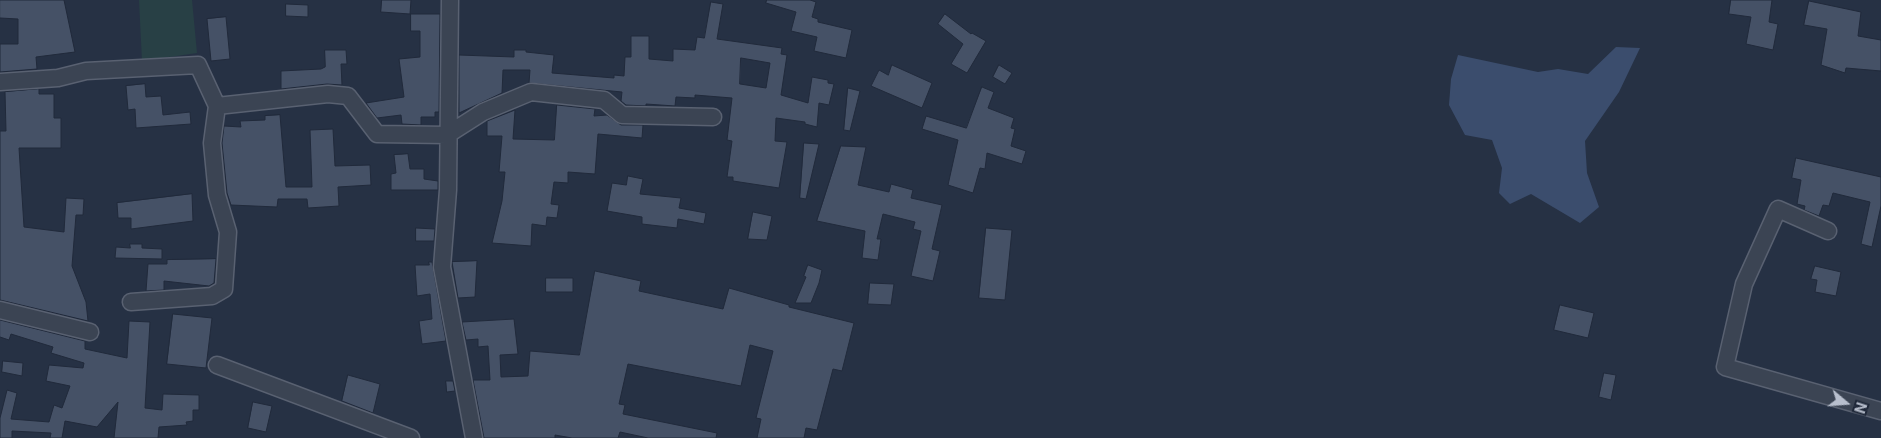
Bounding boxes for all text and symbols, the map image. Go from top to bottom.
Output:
north arrow [1821,378,1871,428]
text: N [1851,400,1870,415]

